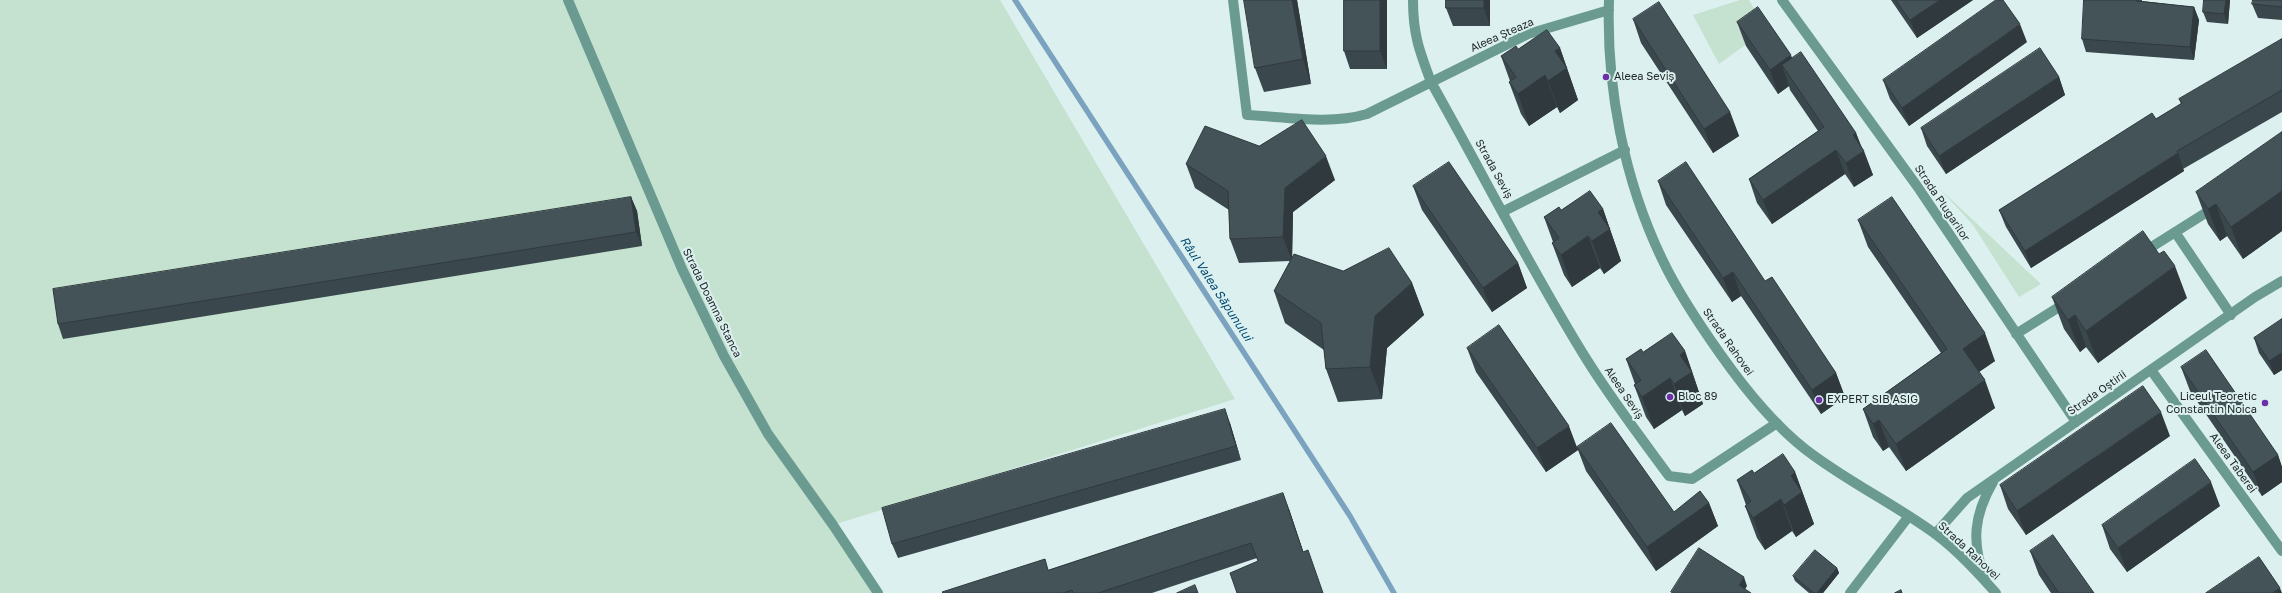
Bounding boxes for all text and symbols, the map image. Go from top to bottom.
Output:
street label: Aleea Șteaza [1468,15,1536,55]
place label: Aleea Seviș [1614,70,1674,84]
marker: Aleea Seviș [1601,72,1611,82]
street label: Strada Seviș [1472,137,1516,201]
street label: Strada Plugarilor [1912,162,1972,244]
water label: Râul Valea Săpunului [1177,234,1255,344]
street label: Strada Doamna Stanca [680,246,744,360]
street label: Strada Rahovei [1700,306,1756,378]
street label: Aleea Seviș [1602,364,1646,422]
street label: Strada Oștirii [2065,368,2129,418]
place label: Bloc 89 [1678,390,1717,404]
place label: Liceul Teoretic Constantin Noica [2166,390,2257,416]
marker: Bloc 89 [1665,392,1675,402]
place label: EXPERT SIB ASIG [1827,393,1918,407]
marker: EXPERT SIB ASIG [1814,395,1824,405]
marker: Liceul Teoretic Constantin Noica [2260,398,2270,408]
street label: Aleea Taberei [2207,430,2259,496]
street label: Strada Rahovei [1935,519,2003,583]

